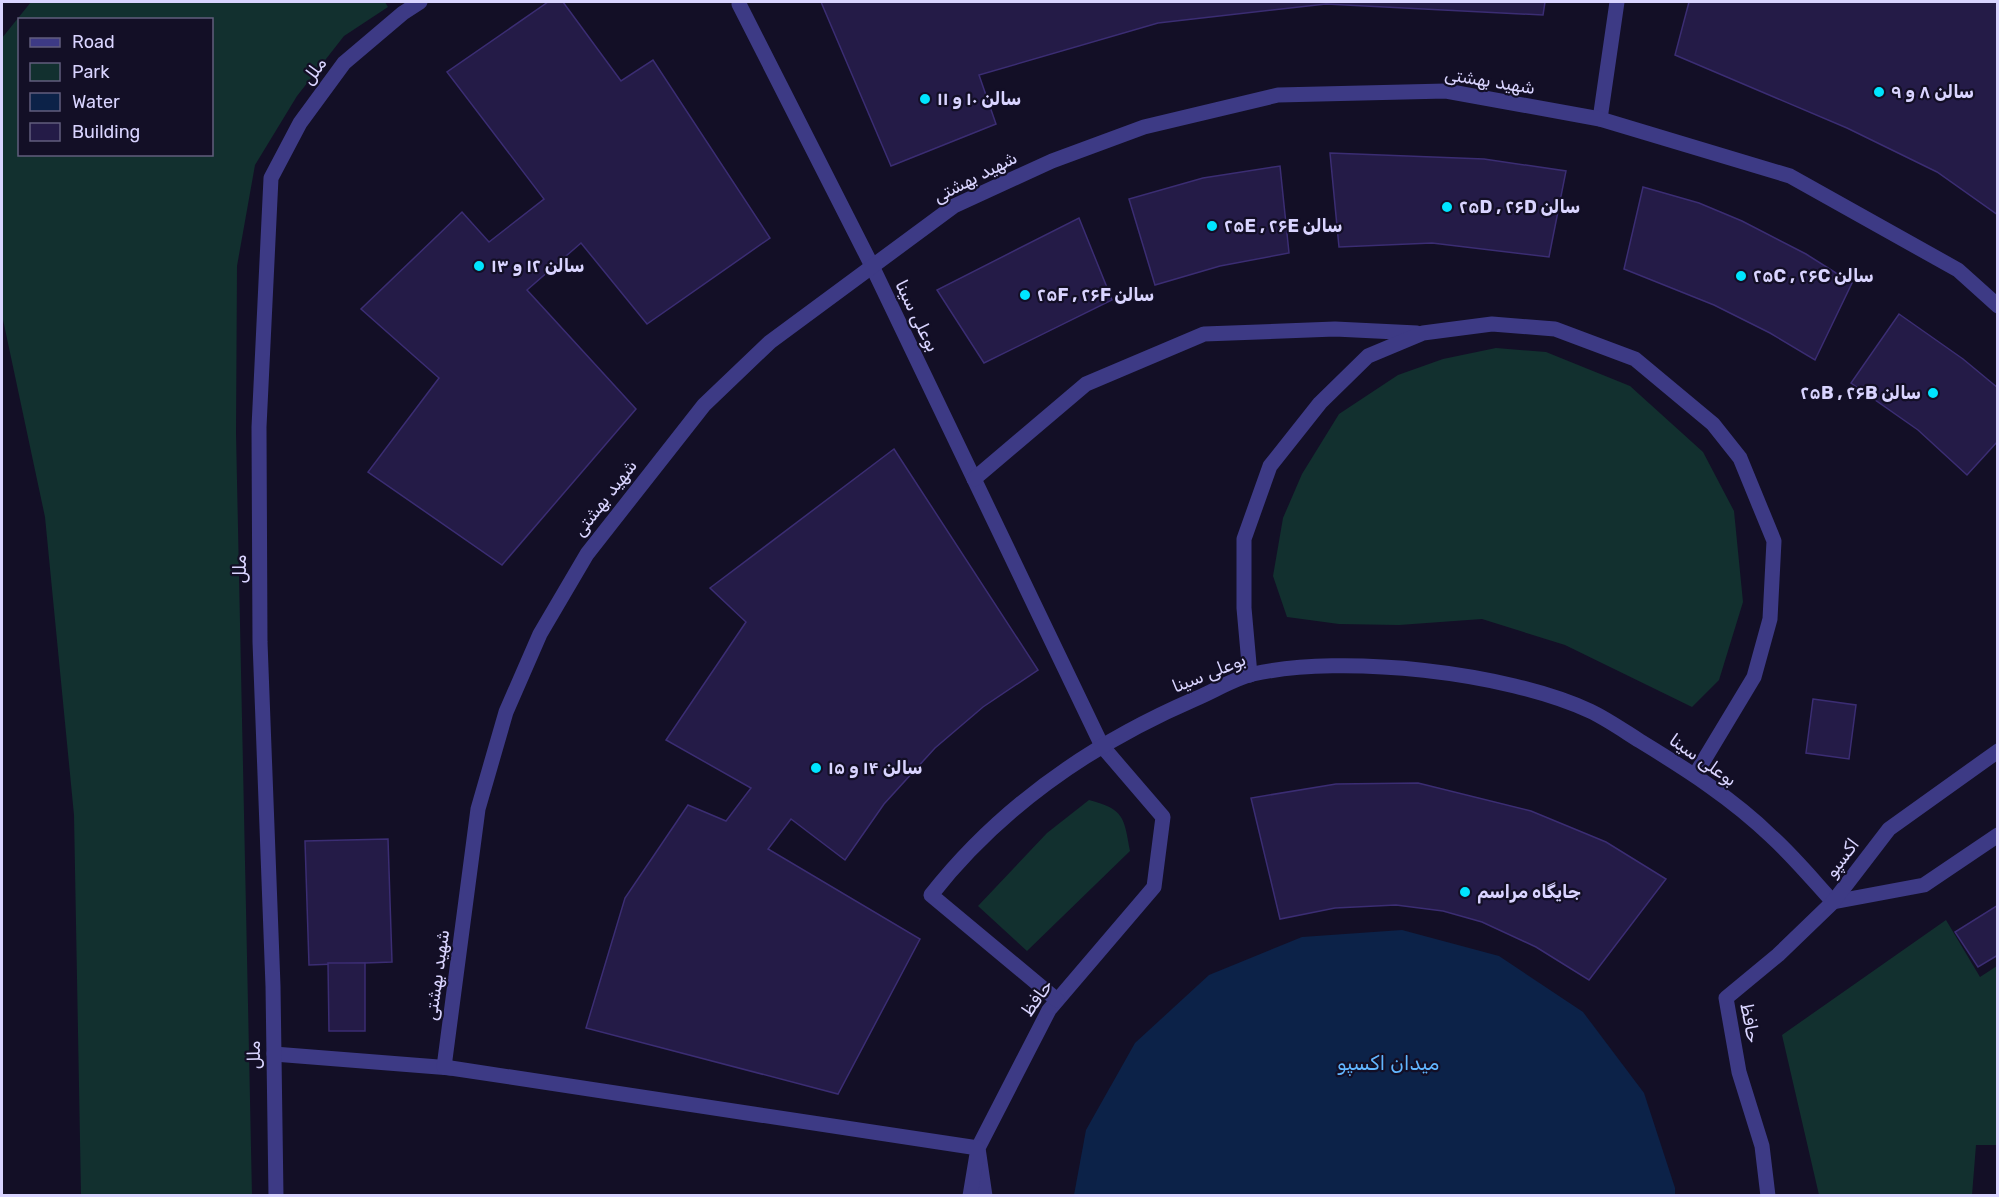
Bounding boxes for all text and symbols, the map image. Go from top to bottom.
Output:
legend [18,18,213,156]
text: Road [72,31,115,53]
street label: ملل [297,53,331,89]
text: Park [72,61,110,83]
street label: شهید بهشتی [1443,63,1537,99]
place label: سالن ۸ و ۹ [1891,81,1974,103]
marker: سالن ۸ و ۹ [1872,85,1886,99]
place label: سالن ۱۰ و ۱۱ [937,88,1021,110]
text: Water [72,91,120,113]
marker: سالن ۱۰ و ۱۱ [918,92,932,106]
text: Building [72,121,140,143]
street label: شهید بهشتی [929,146,1021,208]
place label: ۲۵D , ۲۶D سالن [1459,196,1580,218]
marker: ۲۵D , ۲۶D سالن [1440,200,1454,214]
place label: ۲۵E , ۲۶E سالن [1224,215,1342,237]
marker: ۲۵E , ۲۶E سالن [1205,219,1219,233]
place label: سالن ۱۲ و ۱۳ [491,255,584,277]
marker: سالن ۱۲ و ۱۳ [472,259,486,273]
place label: ۲۵C , ۲۶C سالن [1753,265,1874,287]
marker: ۲۵C , ۲۶C سالن [1734,269,1748,283]
street label: بوعلی سینا [890,276,944,356]
place label: ۲۵F , ۲۶F سالن [1037,284,1154,306]
marker: ۲۵F , ۲۶F سالن [1018,288,1032,302]
place label: ۲۵B , ۲۶B سالن [1800,382,1921,404]
marker: ۲۵B , ۲۶B سالن [1926,386,1940,400]
street label: شهید بهشتی [568,455,642,541]
street label: ملل [229,555,251,583]
street label: بوعلی سینا [1169,648,1249,698]
street label: بوعلی سینا [1665,729,1741,791]
place label: سالن ۱۴ و ۱۵ [828,757,922,779]
marker: سالن ۱۴ و ۱۵ [809,761,823,775]
street label: اکسپو [1820,834,1865,883]
place label: جایگاه مراسم [1477,881,1581,904]
marker: جایگاه مراسم [1458,885,1472,899]
street label: شهید بهشتی [420,928,454,1022]
street label: حافظ [1016,975,1058,1021]
street label: حافظ [1735,1001,1765,1045]
street label: ملل [243,1040,265,1070]
water label: میدان اکسپو [1337,1051,1439,1077]

